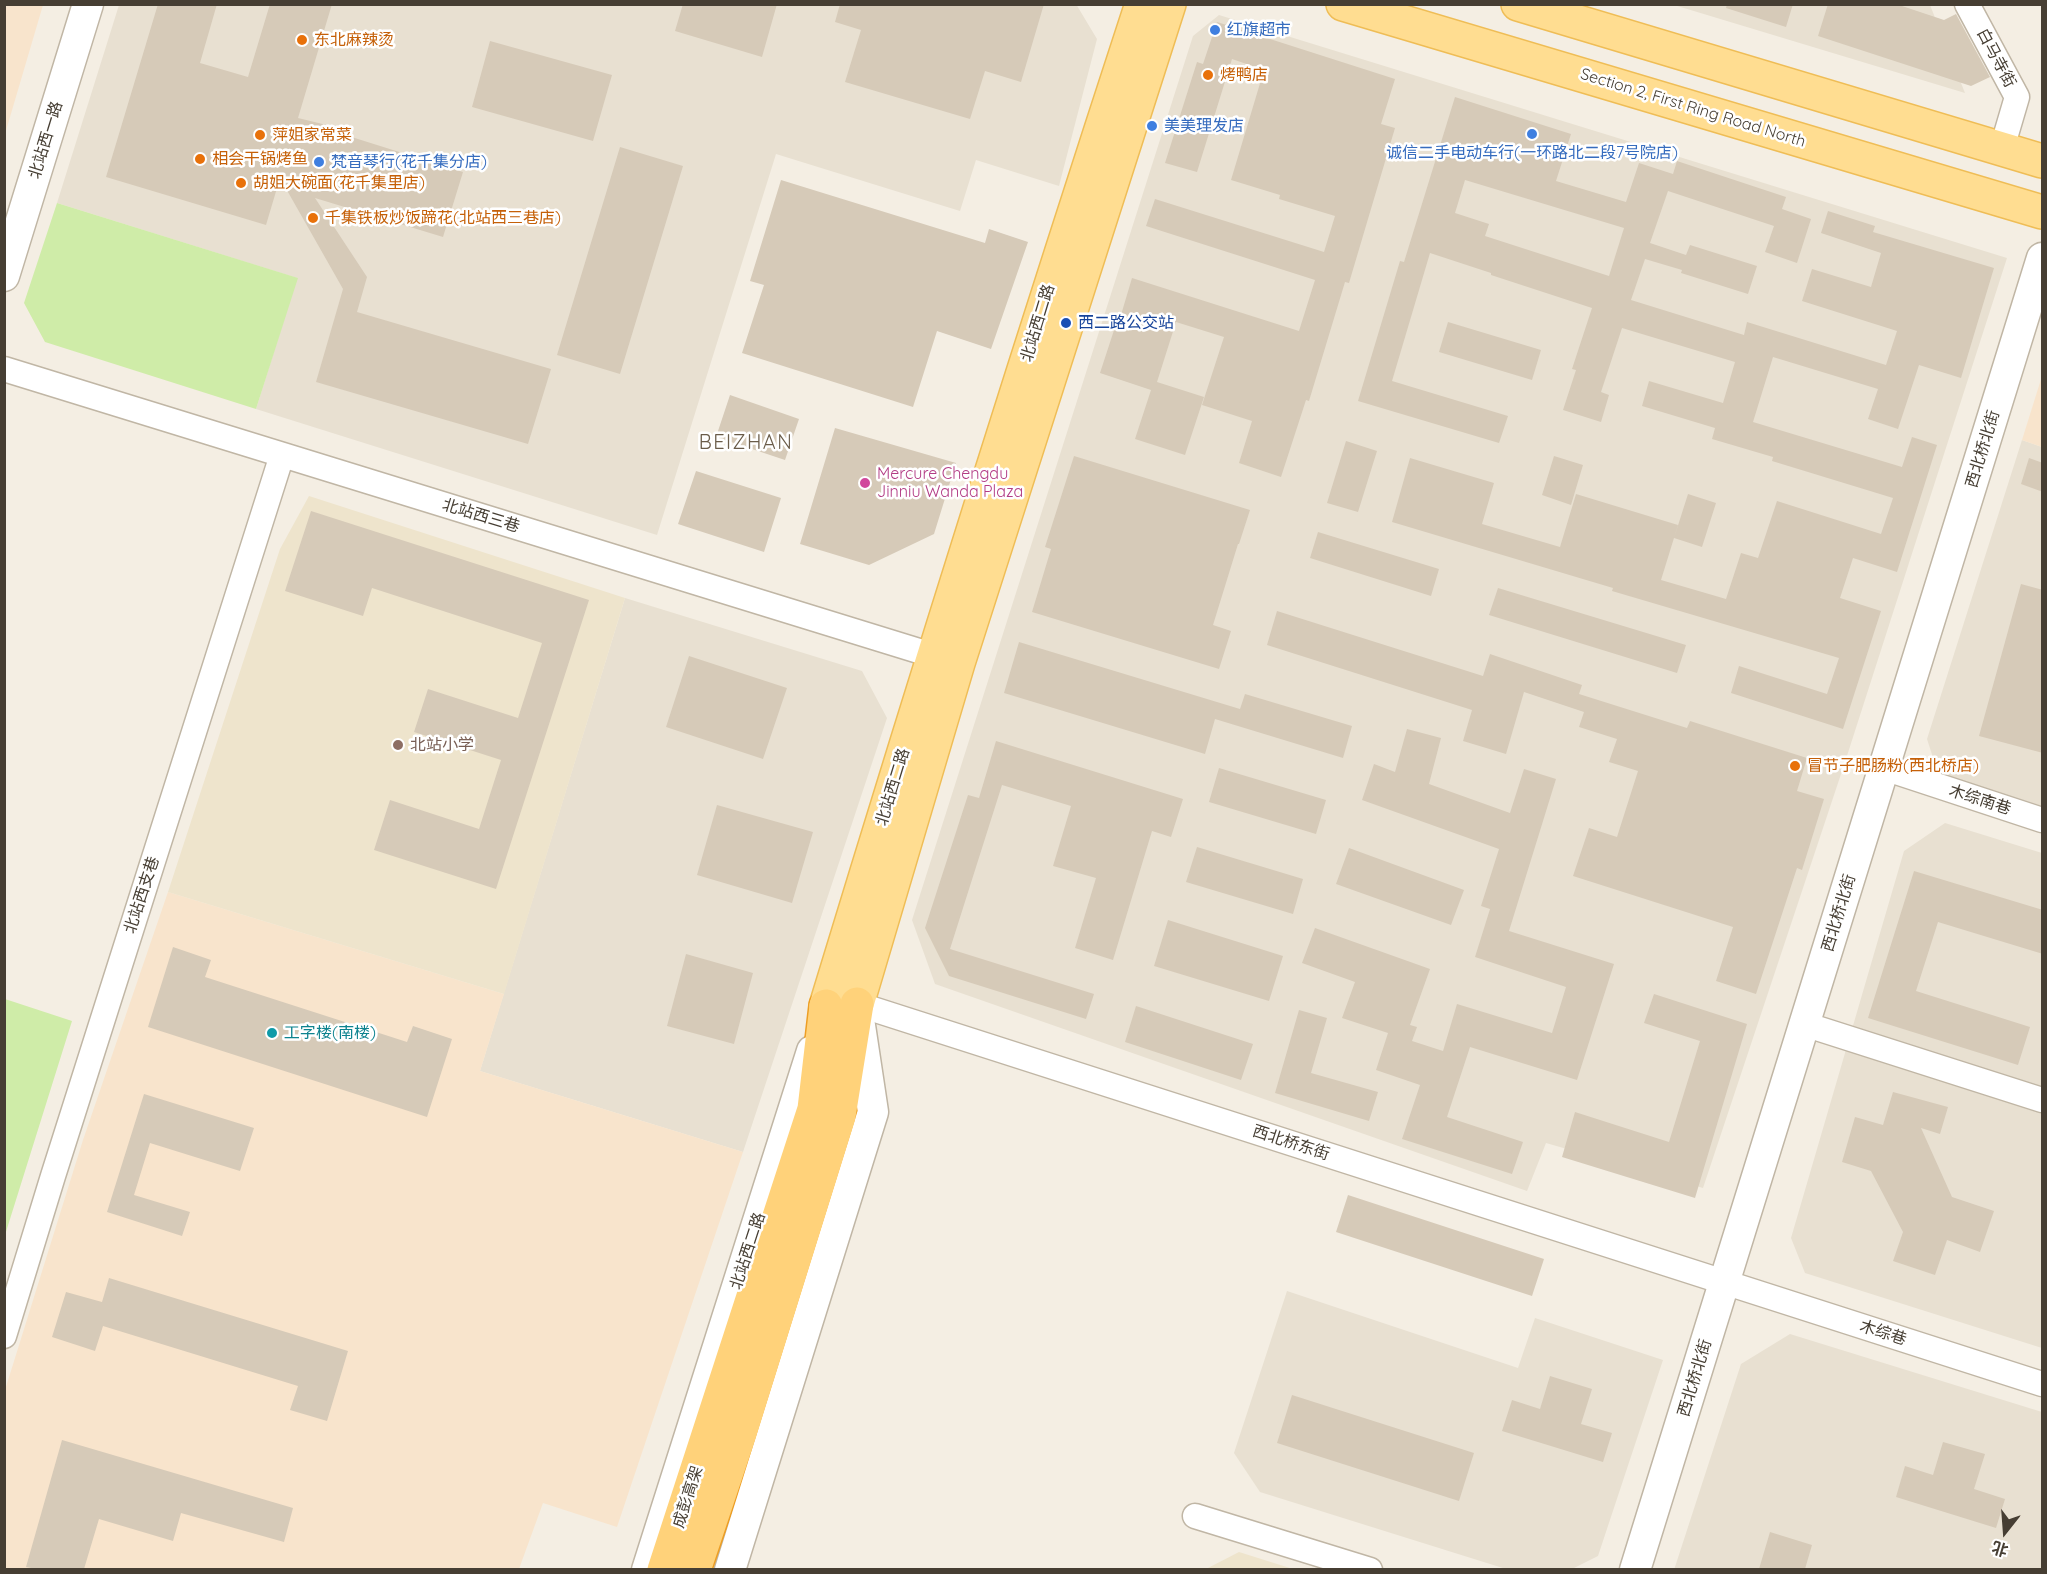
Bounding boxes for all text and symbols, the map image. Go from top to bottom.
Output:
place label: 红旗超市 [1227,20,1291,40]
marker: 红旗超市 [1208,23,1222,37]
street label: 白马寺街 [1973,25,2019,91]
place label: 东北麻辣烫 [314,30,394,50]
marker: 东北麻辣烫 [295,33,309,47]
place label: 烤鸭店 [1220,65,1268,85]
street label: Section 2, First Ring Road North [1578,65,1808,151]
marker: 烤鸭店 [1201,68,1215,82]
street label: 北站西一路 [25,99,67,181]
place label: 美美理发店 [1164,116,1244,136]
marker: 美美理发店 [1145,119,1159,133]
place label: 萍姐家常菜 [272,125,352,145]
marker: 诚信二手电动车行(一环路北二段7号院店) [1525,127,1539,141]
marker: 萍姐家常菜 [253,128,267,142]
place label: 诚信二手电动车行(一环路北二段7号院店) [1386,143,1678,163]
place label: 相会干锅烤鱼 [212,149,308,169]
marker: 相会干锅烤鱼 [193,152,207,166]
place label: 梵音琴行(花千集分店) [331,152,487,172]
marker: 梵音琴行(花千集分店) [312,155,326,169]
place label: 胡姐大碗面(花千集里店) [253,173,425,193]
marker: 胡姐大碗面(花千集里店) [234,176,248,190]
place label: 千集铁板炒饭蹄花(北站西三巷店) [325,208,561,228]
marker: 千集铁板炒饭蹄花(北站西三巷店) [306,211,320,225]
street label: 北站西二路 [1017,282,1059,364]
place label: 西二路公交站 [1078,313,1174,333]
marker: 西二路公交站 [1059,316,1073,330]
street label: 西北桥北街 [1962,408,2004,490]
district label: BEIZHAN [699,431,793,455]
place label: Mercure Chengdu Jinniu Wanda Plaza [877,464,1023,502]
marker: Mercure Chengdu Jinniu Wanda Plaza [858,476,872,490]
street label: 北站西三巷 [440,495,522,537]
place label: 北站小学 [410,735,474,755]
marker: 北站小学 [391,738,405,752]
street label: 北站西二路 [872,746,914,828]
place label: 冒节子肥肠粉(西北桥店) [1807,756,1979,776]
marker: 冒节子肥肠粉(西北桥店) [1788,759,1802,773]
street label: 木综南巷 [1947,781,2013,819]
street label: 北站西支巷 [121,854,163,936]
street label: 西北桥北街 [1818,872,1860,954]
place label: 工字楼(南楼) [284,1023,376,1043]
marker: 工字楼(南楼) [265,1026,279,1040]
street label: 西北桥东街 [1250,1122,1332,1164]
street label: 北站西二路 [727,1210,769,1292]
street label: 木综巷 [1857,1316,1909,1350]
street label: 西北桥北街 [1674,1337,1716,1419]
street label: 成彭高架 [669,1464,707,1530]
north arrow [1975,1502,2035,1562]
text: 北 [1989,1537,2010,1561]

